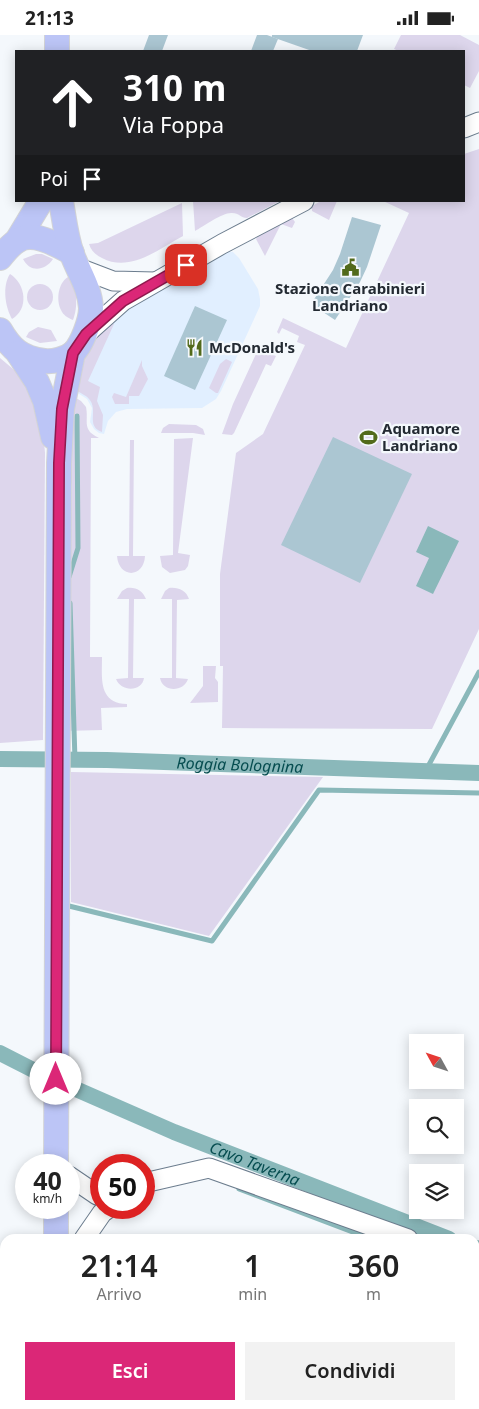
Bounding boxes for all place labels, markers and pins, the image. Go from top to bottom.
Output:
pin [165,244,207,286]
public building icon: Stazione Carabinieri Landriano [340,258,360,278]
place label: Stazione Carabinieri Landriano [275,278,425,315]
place label: McDonald's [209,337,295,357]
restaurant icon: McDonald's [185,338,205,358]
place label: Aquamore Landriano [382,418,460,455]
sports icon: Aquamore Landriano [358,428,378,448]

